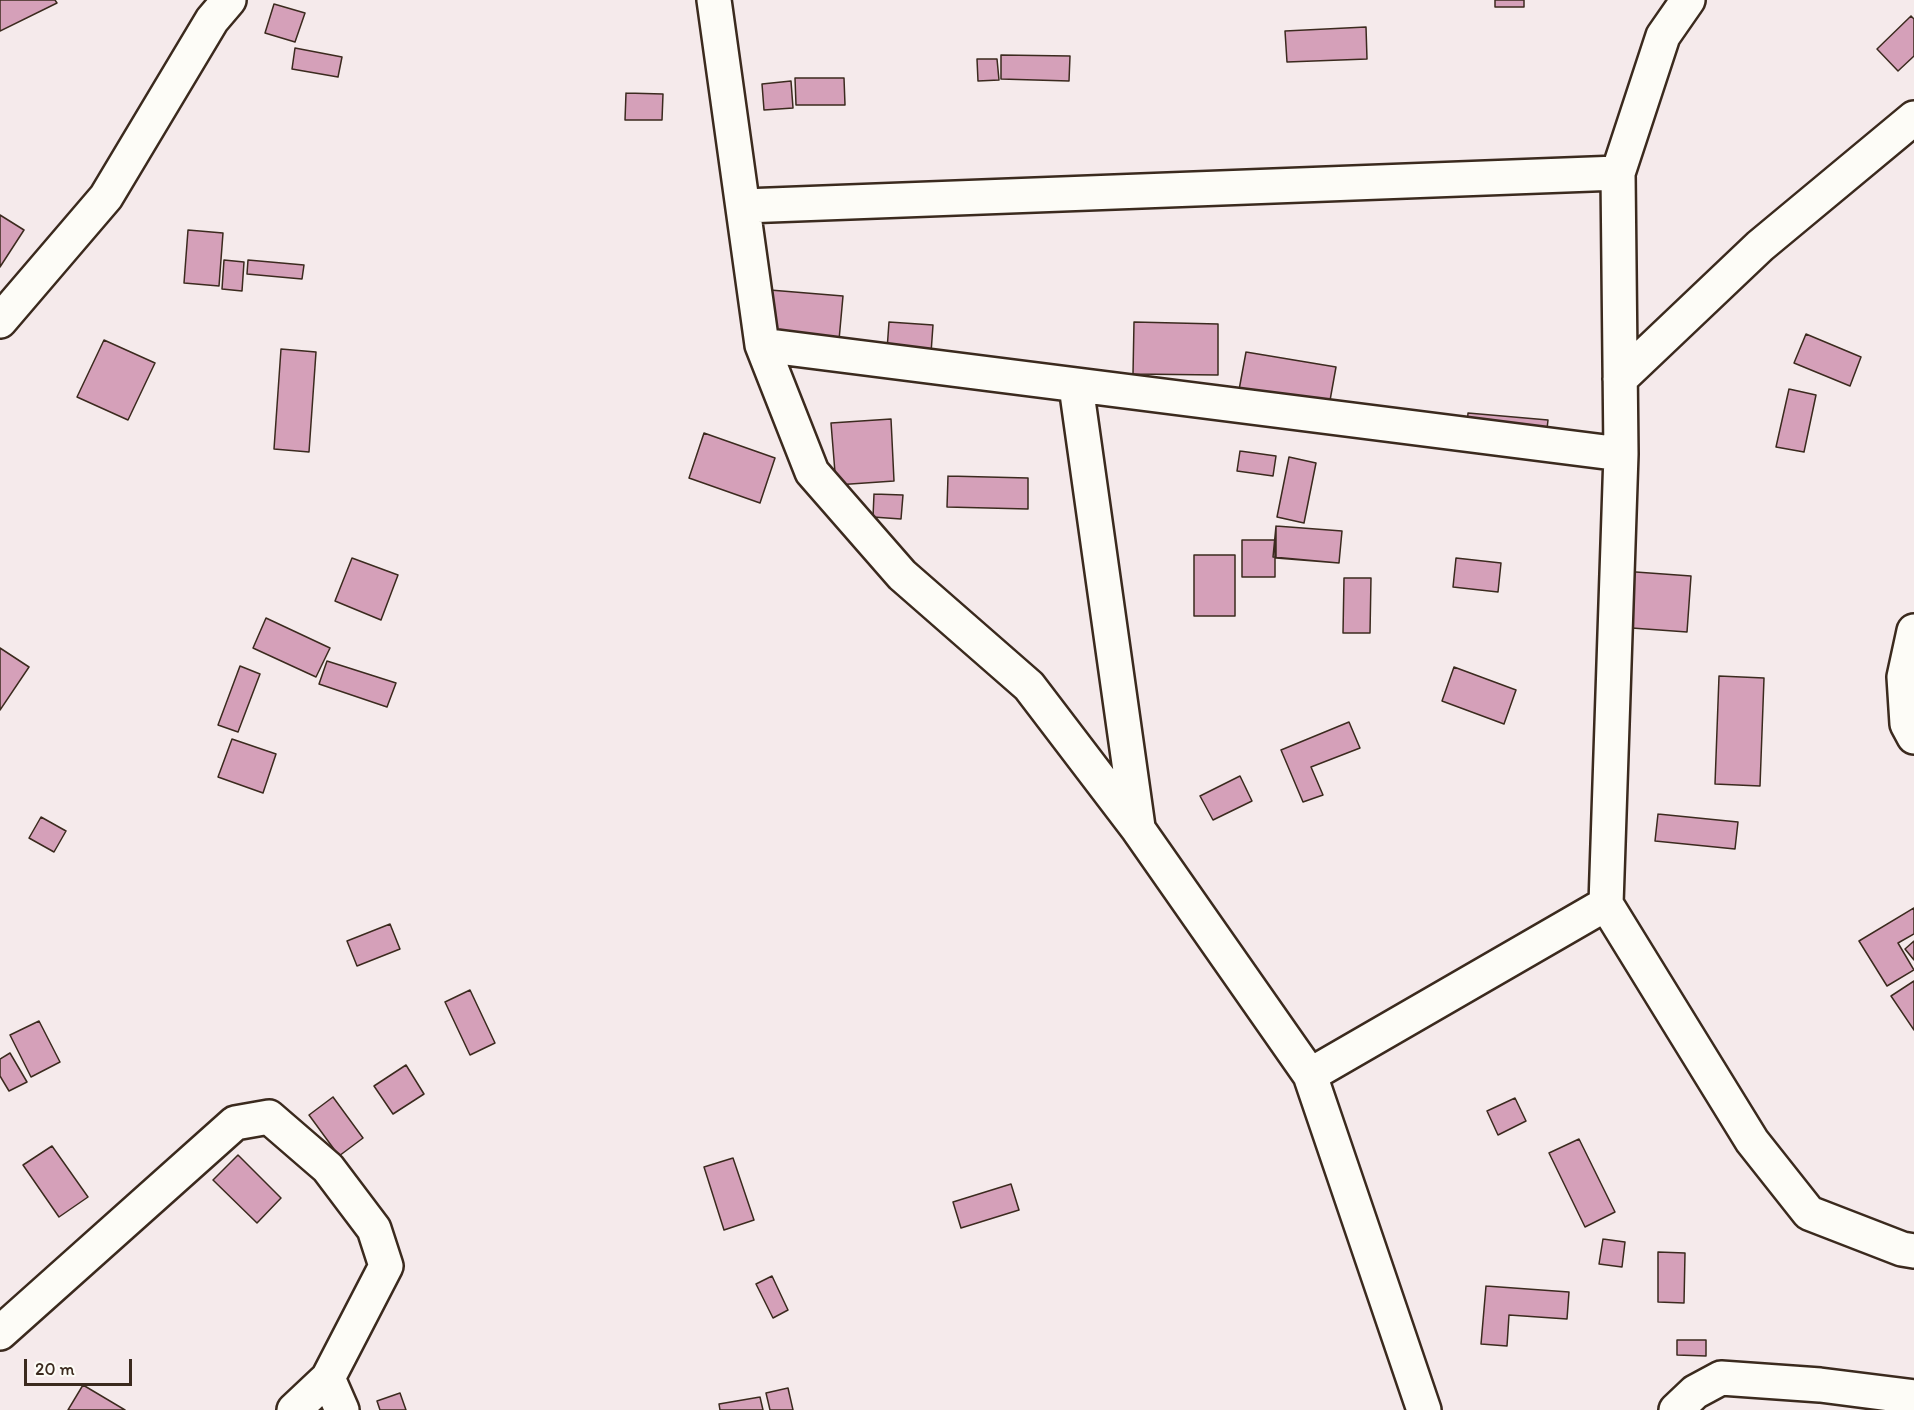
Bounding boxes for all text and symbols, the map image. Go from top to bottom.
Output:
scale bar [27,1347,135,1385]
text: 20 m [35,1358,75,1380]

